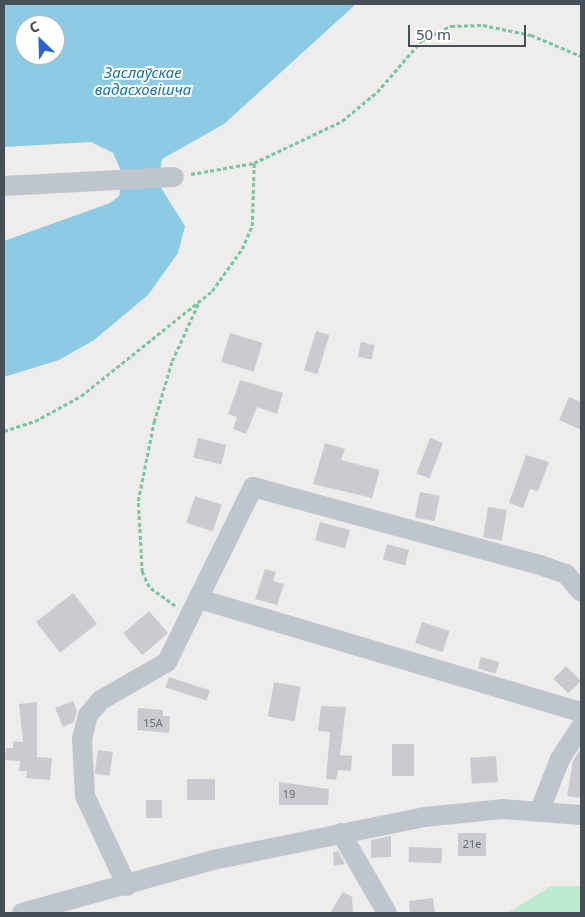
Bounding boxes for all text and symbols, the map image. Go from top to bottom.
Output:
north arrow [15,15,65,65]
scale bar [410,15,528,47]
text: С [26,16,42,37]
text: 50 m [416,24,451,44]
water label: Заслаўскае вадасховішча [95,63,191,98]
house number: 15А [143,716,163,730]
house number: 19 [283,787,295,801]
house number: 21е [463,837,481,851]

